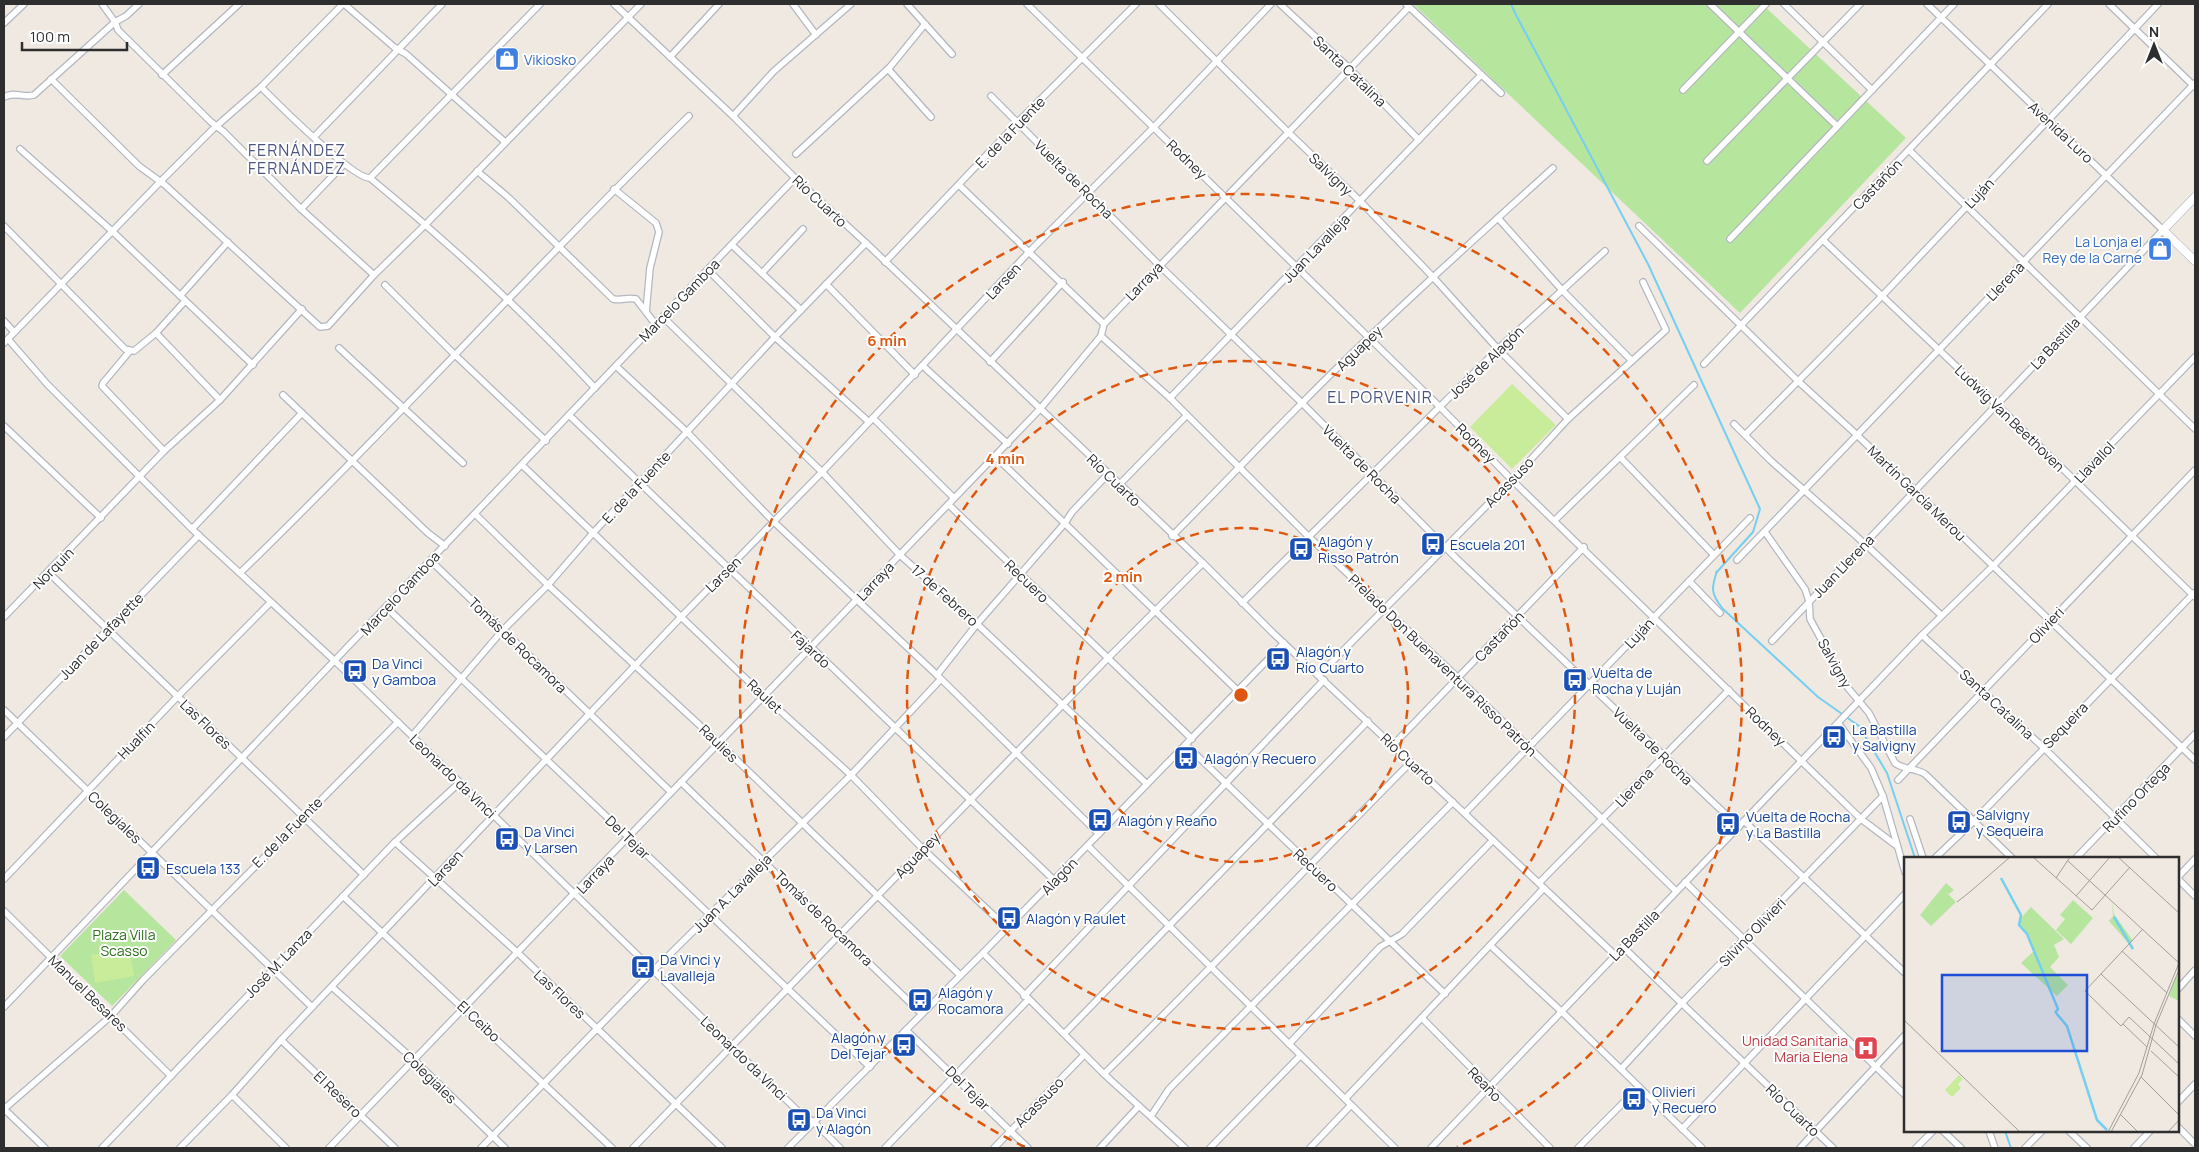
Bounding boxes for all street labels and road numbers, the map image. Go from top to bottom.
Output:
street label: Santa Catalina [1309,31,1391,111]
street label: E. de la Fuente [971,92,1049,172]
street label: Avenida Luro [2024,97,2098,167]
street label: Vuelta de Rocha [1030,135,1118,223]
street label: Rodney [1163,135,1212,183]
street label: Salvigny [1305,148,1357,200]
street label: Castañón [1848,155,1906,213]
street label: Río Cuarto [789,171,851,231]
street label: Luján [1960,174,1998,212]
street label: Juan Lavalleja [1278,209,1354,287]
street label: Marcelo Gamboa [635,254,723,346]
street label: Llerena [1982,257,2028,305]
street label: Larraya [1121,258,1167,304]
street label: Larsen [981,259,1025,303]
street label: La Bastilla [2026,313,2084,373]
street label: Aguapey [1332,321,1387,375]
street label: José de Alagón [1444,321,1528,403]
street label: Ludwig Van Beethoven [1951,361,2069,475]
street label: Rodney [1452,419,1501,468]
street label: Vuelta de Rocha [1318,420,1406,508]
street label: Llavallol [2070,437,2118,487]
street label: Martín García Merou [1864,441,1970,545]
street label: E. de la Fuente [597,447,675,527]
street label: Río Cuarto [1083,450,1145,510]
street label: Acassuso [1480,453,1538,511]
street label: Juan Llerena [1808,530,1878,602]
street label: Norquin [28,543,78,593]
street label: Marcelo Gamboa [356,547,444,639]
street label: Larsen [701,552,745,596]
street label: Recuero [1001,555,1053,607]
street label: Larraya [852,557,898,605]
street label: 17 de Febrero [907,560,983,630]
street label: Prelado Don Buenaventura Risso Patrón [1345,570,1541,760]
street label: Juan de Lafayette [55,588,147,684]
street label: Tomás de Rocamora [465,593,571,697]
street label: Olivieri [2024,603,2068,647]
street label: Castañón [1470,607,1528,665]
street label: Luján [1620,614,1658,652]
street label: Fajardo [787,626,835,672]
street label: Salvigny [1814,635,1857,692]
street label: Santa Catalina [1956,665,2038,743]
street label: Raulet [743,675,787,718]
street label: Las Flores [176,695,236,753]
street label: Sequeira [2038,698,2092,752]
street label: Rodney [1742,702,1791,750]
street label: Vuelta de Rocha [1609,703,1697,789]
street label: Hualfin [113,717,159,763]
street label: Raulies [695,720,743,766]
street label: Río Cuarto [1377,729,1439,789]
street label: Leonardo da Vinci [406,730,500,822]
street label: Rufino Ortega [2098,758,2174,836]
street label: Llerena [1611,763,1657,811]
street label: Colegiales [84,787,146,847]
street label: E. de la Fuente [248,793,326,871]
street label: Del Tejar [601,811,655,863]
street label: Aguapey [890,827,944,882]
street label: Recuero [1290,844,1342,896]
street label: Larsen [423,846,467,890]
street label: Juan A. Lavalleja [688,849,776,937]
street label: Larraya [572,851,618,897]
street label: Alagón [1037,853,1081,899]
street label: Tomás de Rocamora [771,866,877,970]
street label: Silvino Olivieri [1714,894,1790,970]
street label: La Bastilla [1605,905,1663,965]
street label: José M. Lanza [240,924,316,1002]
street label: Manuel Besares [44,950,132,1036]
street label: Las Flores [530,965,590,1023]
street label: El Ceibo [453,996,505,1046]
street label: Leonardo da Vinci [697,1012,791,1104]
street label: Colegiales [399,1047,461,1107]
street label: Del Tejar [942,1062,994,1114]
street label: Reaño [1464,1063,1506,1105]
street label: El Resero [310,1066,366,1122]
street label: Acassuso [1010,1073,1068,1131]
street label: Río Cuarto [1762,1080,1824,1140]

